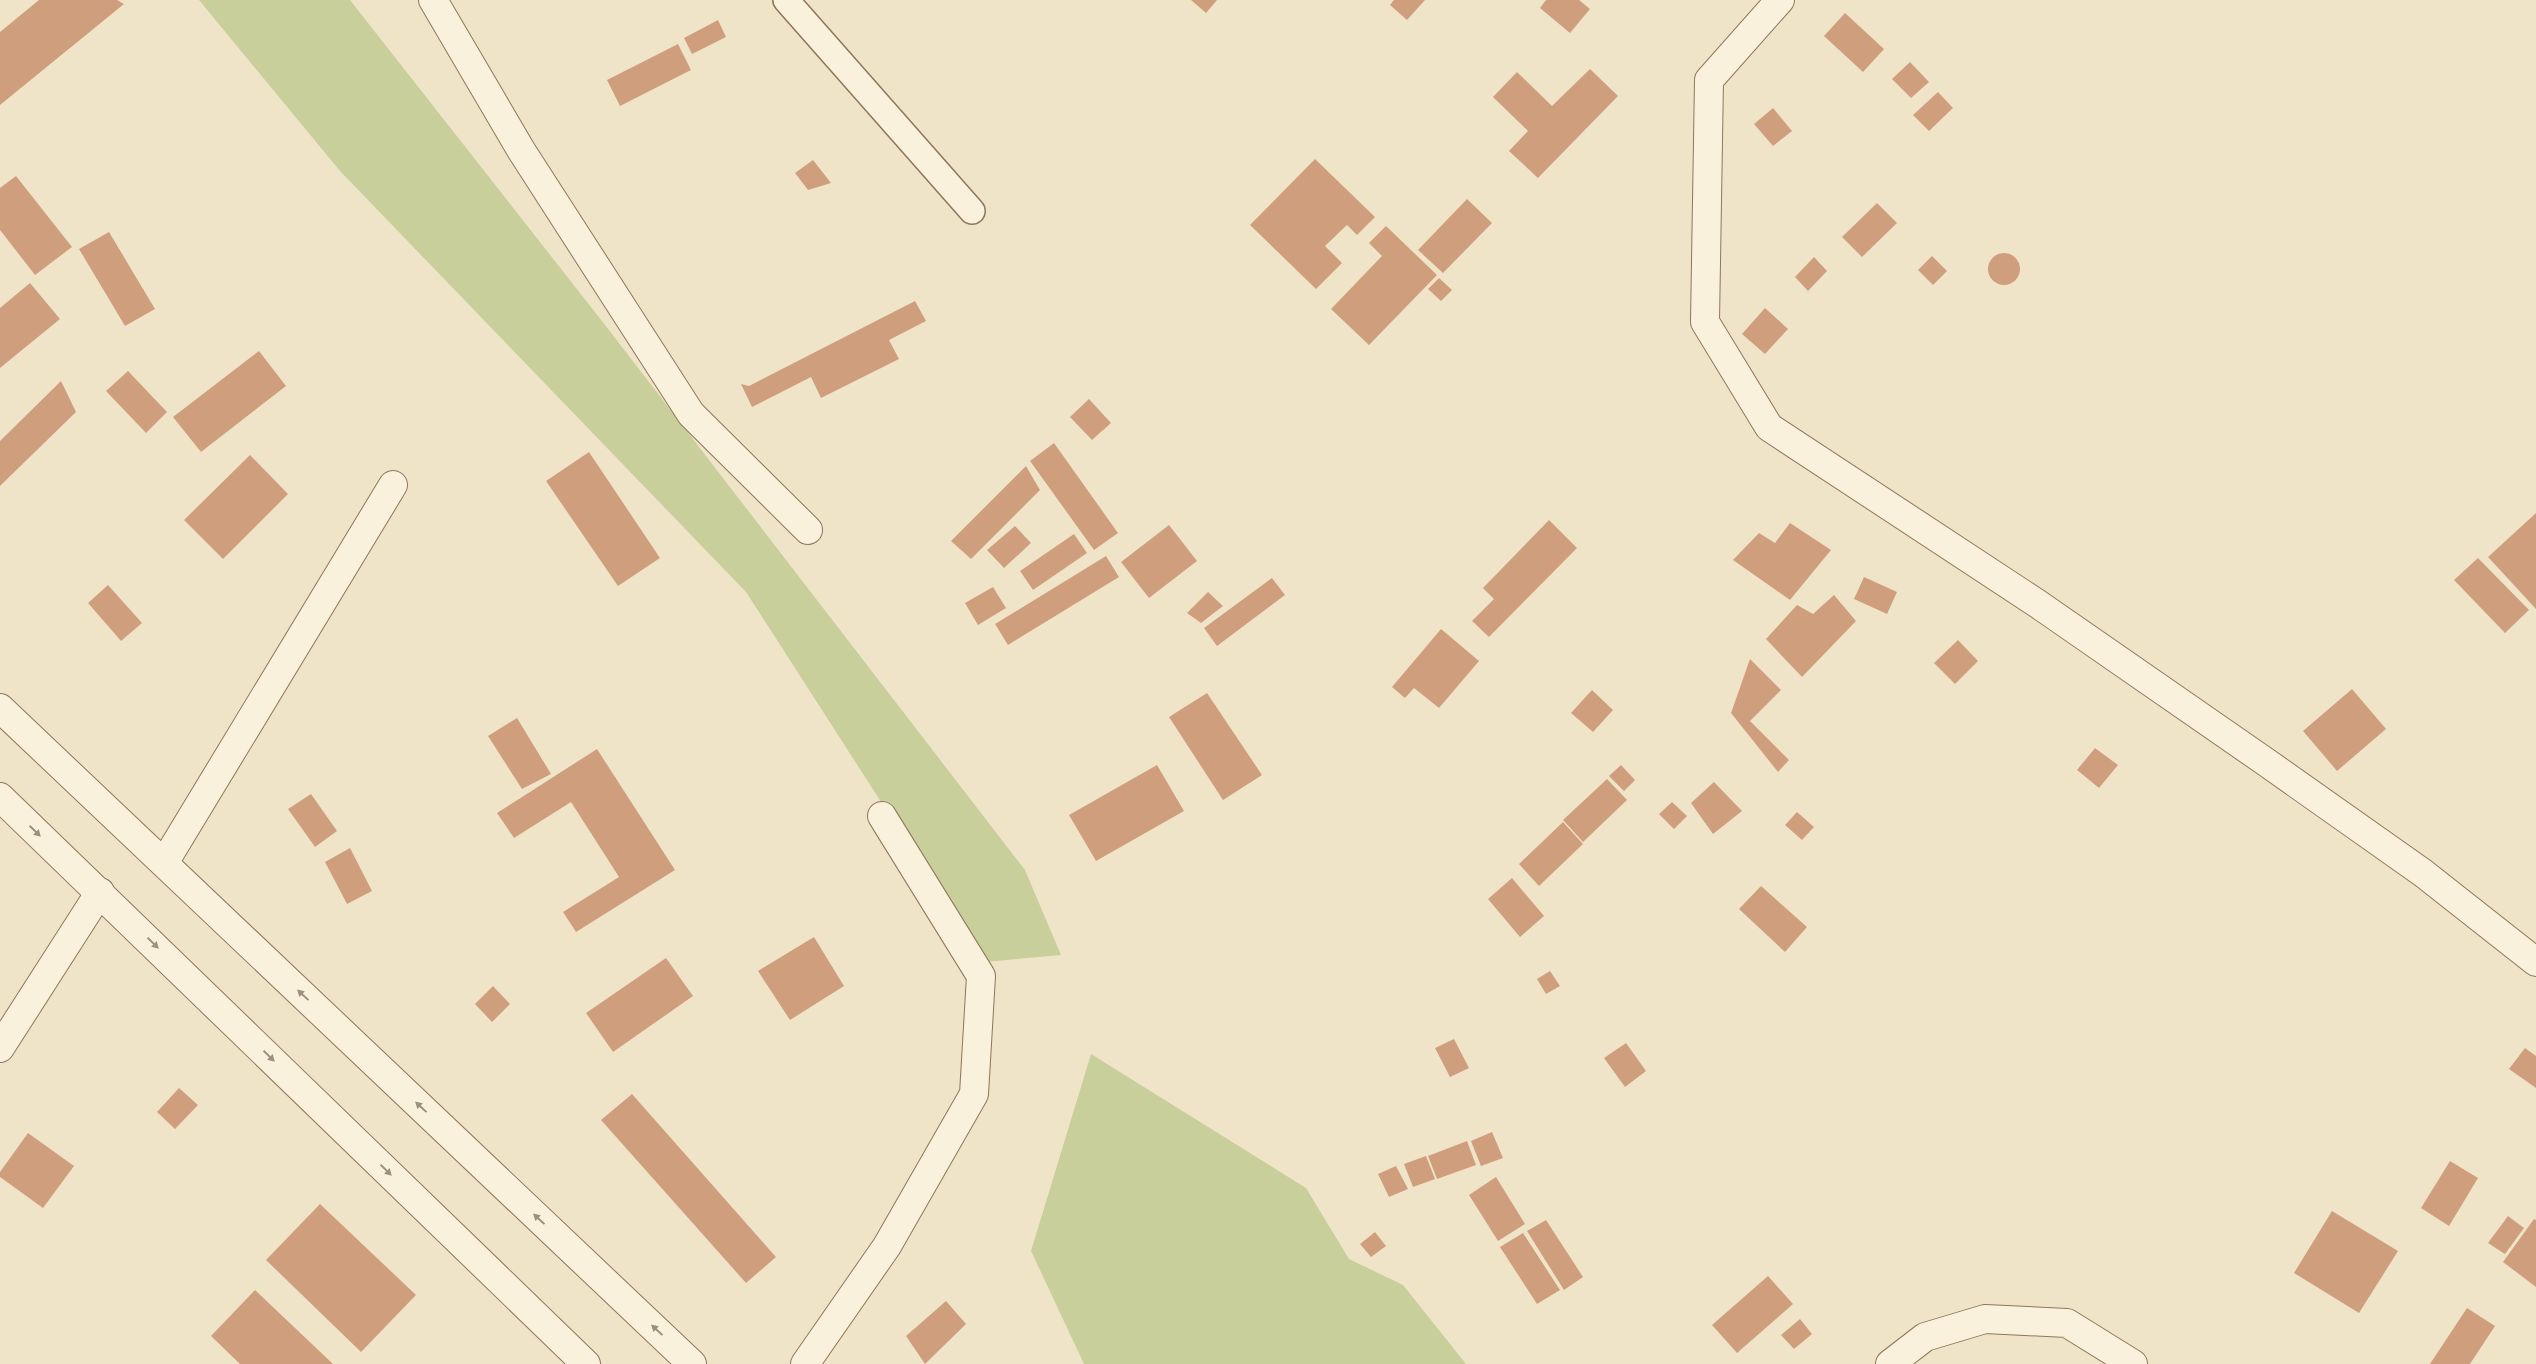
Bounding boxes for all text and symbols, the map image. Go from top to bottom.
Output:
one-way arrow [29,825,41,837]
one-way arrow [146,937,158,949]
one-way arrow [297,989,309,1001]
one-way arrow [263,1050,275,1062]
one-way arrow [415,1101,427,1113]
one-way arrow [379,1164,391,1176]
one-way arrow [533,1213,545,1225]
one-way arrow [651,1324,663,1336]

